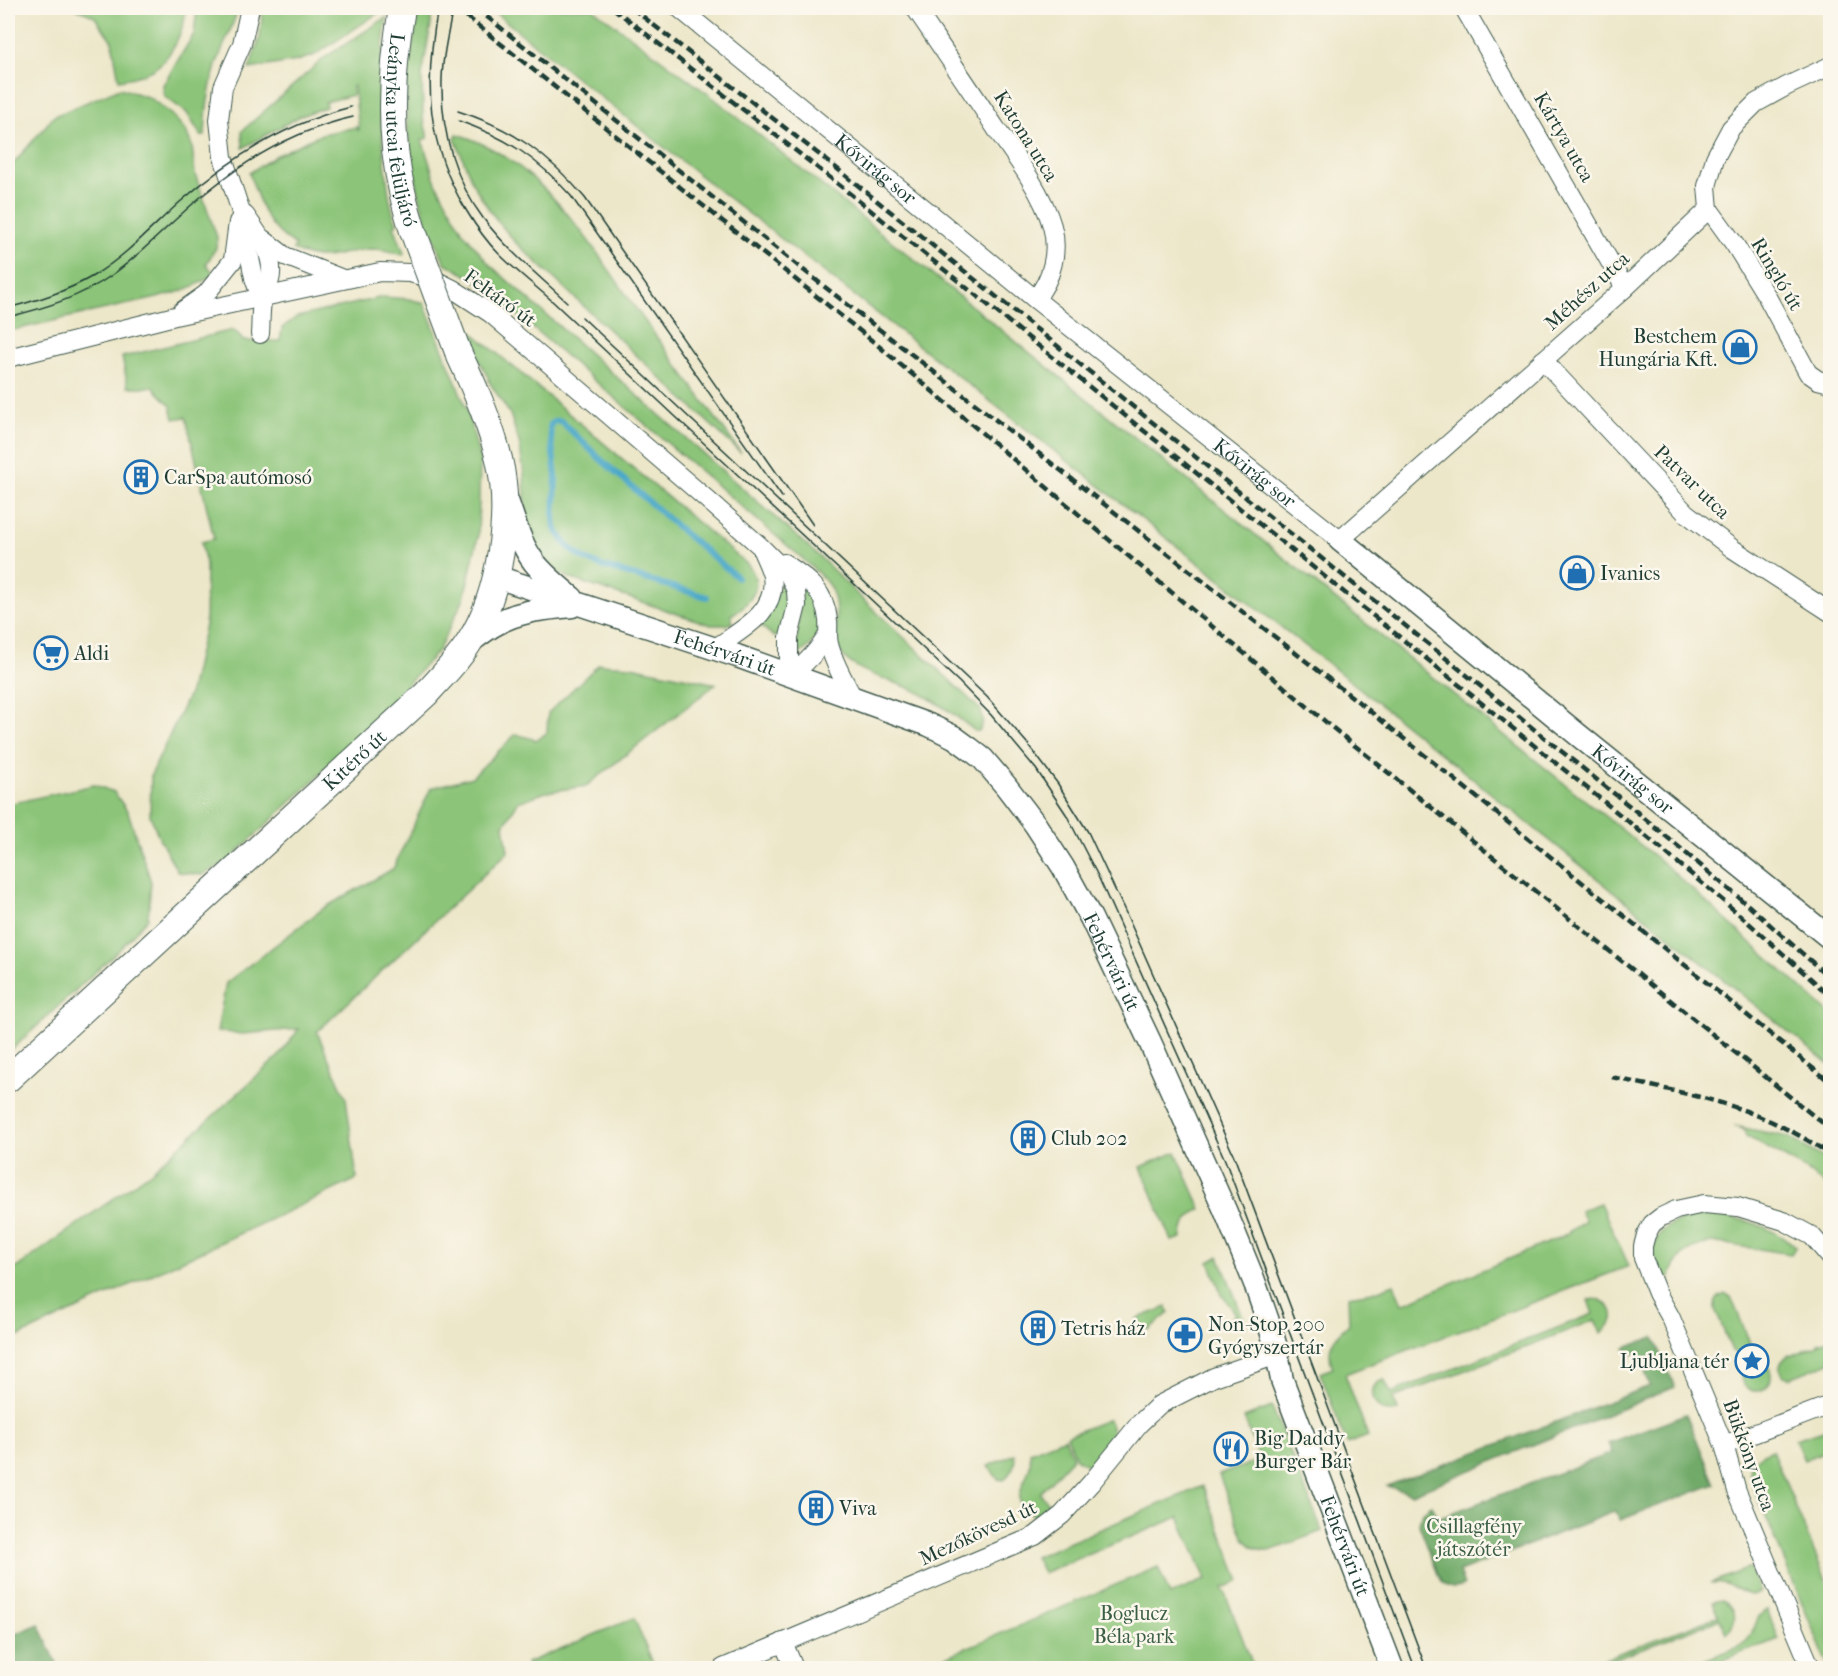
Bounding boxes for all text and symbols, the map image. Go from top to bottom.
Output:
street label: Leányka utcai felüljáró [381,32,422,229]
street label: Katona utca [989,86,1063,186]
street label: Kártya utca [1529,88,1599,187]
street label: Kővirág sor [830,129,921,209]
street label: Ringló út [1746,233,1808,315]
street label: Méhész utca [1540,247,1635,335]
street label: Feltáró út [459,264,541,332]
place label: Bestchem Hungária Kft. [1598,325,1717,371]
shop icon: Bestchem Hungária Kft. [1722,329,1758,365]
street label: Kővirág sor [1209,433,1301,513]
street label: Patvar utca [1649,440,1735,524]
building icon: CarSpa autómosó [123,459,159,495]
place label: CarSpa autómosó [164,466,312,489]
shop icon: Ivanics [1559,555,1595,591]
place label: Ivanics [1600,562,1660,585]
street label: Fehérvári út [671,625,779,680]
supermarket icon: Aldi [33,635,69,671]
place label: Aldi [73,642,109,665]
street label: Kitérő út [318,725,391,795]
street label: Kővirág sor [1587,739,1679,819]
street label: Fehérvári út [1079,909,1145,1015]
building icon: Club 202 [1010,1120,1046,1156]
place label: Club 202 [1051,1127,1127,1150]
building icon: Tetris ház [1020,1310,1056,1346]
place label: Non-Stop 200 Gyógyszertár [1208,1313,1325,1359]
place label: Tetris ház [1061,1317,1145,1340]
pharmacy icon: Non-Stop 200 Gyógyszertár [1167,1317,1203,1353]
place icon: Ljubljana tér [1734,1343,1770,1379]
place label: Ljubljana tér [1620,1350,1729,1373]
street label: Bükköny utca [1718,1396,1780,1515]
place label: Big Daddy Burger Bár [1254,1427,1351,1473]
restaurant icon: Big Daddy Burger Bár [1213,1431,1249,1467]
building icon: Viva [798,1490,834,1526]
street label: Fehérvári út [1316,1492,1375,1599]
street label: Mezőkövesd út [916,1496,1040,1570]
place label: Viva [838,1497,877,1520]
park label: Csillagfény játszótér [1426,1515,1523,1561]
park label: Boglucz Béla park [1094,1602,1175,1648]

